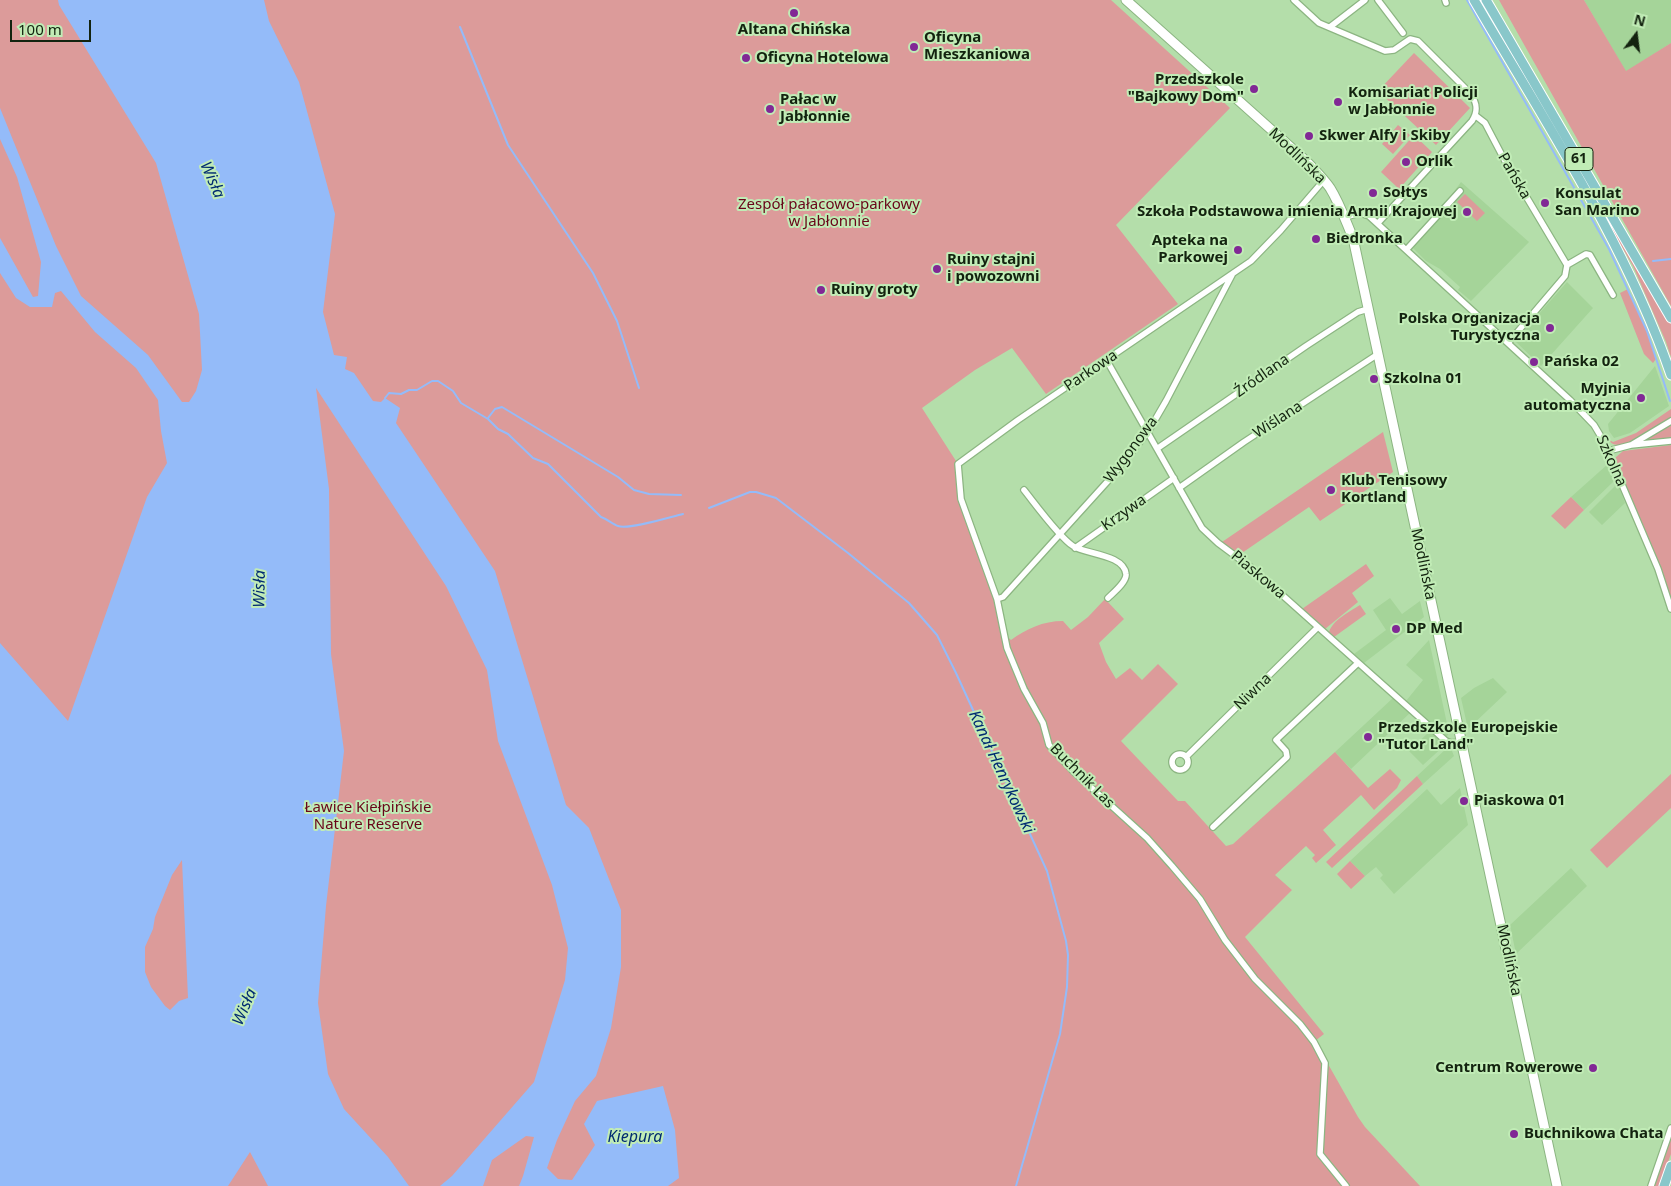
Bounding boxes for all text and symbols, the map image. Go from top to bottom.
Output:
marker: Altana Chińska [788,7,800,19]
text: N [1632,9,1648,31]
scale bar [12,10,94,42]
north arrow [1611,10,1661,60]
text: 100 m [18,19,62,39]
place label: Altana Chińska [738,21,850,39]
place label: Oficyna Mieszkaniowa [924,29,1030,64]
marker: Oficyna Mieszkaniowa [908,41,920,53]
place label: Oficyna Hotelowa [756,49,889,67]
marker: Oficyna Hotelowa [740,52,752,64]
place label: Przedszkole "Bajkowy Dom" [1128,71,1244,106]
marker: Przedszkole "Bajkowy Dom" [1248,83,1260,95]
place label: Komisariat Policji w Jabłonnie [1348,84,1478,119]
place label: Pałac w Jabłonnie [780,91,850,126]
marker: Komisariat Policji w Jabłonnie [1332,96,1344,108]
marker: Pałac w Jabłonnie [764,103,776,115]
street label: Modlińska [1265,124,1329,188]
place label: Skwer Alfy i Skiby [1319,127,1450,145]
marker: Skwer Alfy i Skiby [1303,130,1315,142]
road number: 61 [1565,148,1593,170]
street label: Pańska [1494,150,1534,202]
place label: Orlik [1416,153,1453,171]
marker: Orlik [1400,156,1412,168]
water label: Wisła [196,159,228,201]
place label: Sołtys [1383,184,1428,202]
place label: Konsulat San Marino [1555,185,1639,220]
marker: Sołtys [1367,187,1379,199]
park label: Zespół pałacowo-parkowy w Jabłonnie [738,196,920,231]
marker: Konsulat San Marino [1539,197,1551,209]
place label: Szkoła Podstawowa imienia Armii Krajowej [1137,203,1457,221]
marker: Szkoła Podstawowa imienia Armii Krajowej [1461,206,1473,218]
place label: Biedronka [1326,230,1403,248]
place label: Apteka na Parkowej [1152,232,1228,267]
marker: Biedronka [1310,233,1322,245]
marker: Apteka na Parkowej [1232,244,1244,256]
place label: Ruiny stajni i powozowni [947,251,1040,286]
marker: Ruiny stajni i powozowni [931,263,943,275]
place label: Ruiny groty [831,281,918,299]
marker: Ruiny groty [815,284,827,296]
place label: Polska Organizacja Turystyczna [1398,310,1540,345]
marker: Polska Organizacja Turystyczna [1544,322,1556,334]
street label: Parkowa [1061,347,1121,395]
street label: Źródlana [1231,351,1293,401]
place label: Pańska 02 [1544,353,1619,371]
marker: Pańska 02 [1528,356,1540,368]
place label: Szkolna 01 [1384,370,1463,388]
marker: Szkolna 01 [1368,373,1380,385]
place label: Myjnia automatyczna [1524,380,1631,415]
marker: Myjnia automatyczna [1635,392,1647,404]
street label: Wiślana [1250,397,1306,443]
street label: Wygonowa [1100,413,1162,487]
street label: Szkolna [1592,433,1630,489]
place label: Klub Tenisowy Kortland [1341,472,1447,507]
marker: Klub Tenisowy Kortland [1325,484,1337,496]
street label: Krzywa [1098,491,1150,535]
street label: Modlińska [1407,527,1439,601]
street label: Piaskowa [1227,547,1289,603]
water label: Wisła [250,570,270,608]
place label: DP Med [1406,620,1463,638]
marker: DP Med [1390,623,1402,635]
street label: Niwna [1231,670,1275,714]
water label: Kanał Henrykowski [964,707,1038,837]
place label: Przedszkole Europejskie "Tutor Land" [1378,719,1558,754]
marker: Przedszkole Europejskie "Tutor Land" [1362,731,1374,743]
street label: Buchnik Las [1046,740,1118,812]
place label: Piaskowa 01 [1474,792,1566,810]
marker: Piaskowa 01 [1458,795,1470,807]
park label: Ławice Kiełpińskie Nature Reserve [305,799,431,834]
street label: Modlińska [1493,923,1525,997]
water label: Wisła [229,986,261,1028]
place label: Centrum Rowerowe [1435,1059,1583,1077]
marker: Centrum Rowerowe [1587,1062,1599,1074]
place label: Buchnikowa Chata [1524,1125,1663,1143]
water label: Kiepura [608,1127,662,1147]
marker: Buchnikowa Chata [1508,1128,1520,1140]

